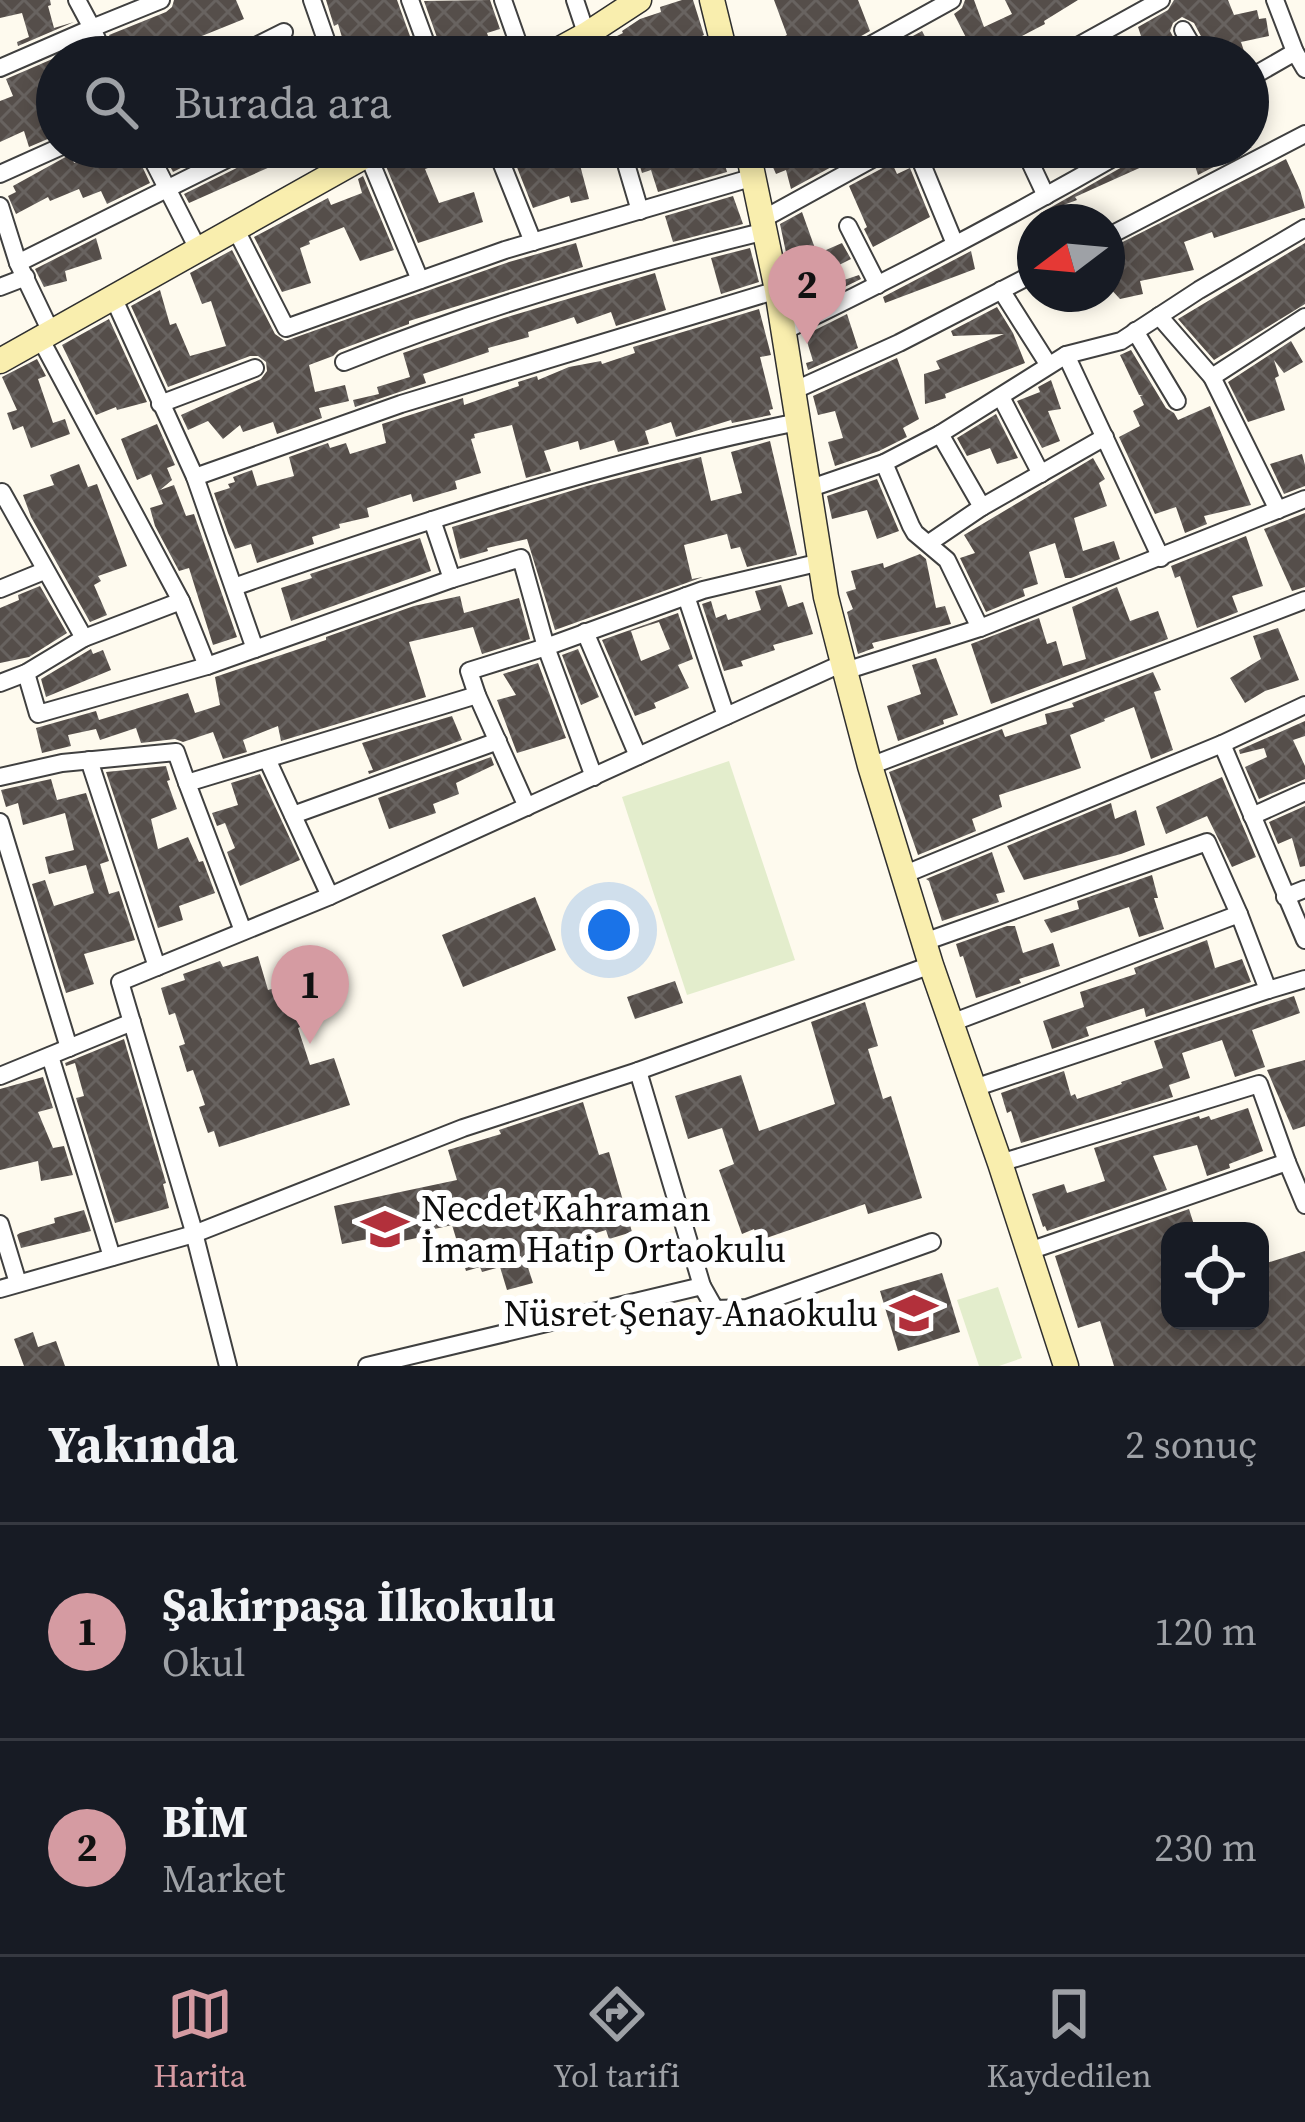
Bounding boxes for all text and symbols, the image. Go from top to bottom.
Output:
search box [36,36,1269,168]
icon: search [78,69,144,135]
text: Burada ara [174,71,392,133]
north arrow [1017,204,1125,312]
pin: 2 [768,245,846,344]
your location [579,900,639,960]
pin: 1 [271,945,349,1044]
place label: Necdet Kahraman İmam Hatip Ortaokulu [421,1184,786,1274]
school or university icon: Necdet Kahraman İmam Hatip Ortaokulu [360,1204,410,1254]
map controls [1161,1222,1269,1330]
button: locate [1161,1222,1269,1330]
school or university icon: Nüsret Şenay Anaokulu [889,1288,939,1338]
place label: Nüsret Şenay Anaokulu [503,1289,878,1338]
text: Yakında [48,1409,238,1479]
text: 2 sonuç [1125,1418,1257,1471]
text: Şakirpaşa İlkokulu [162,1574,556,1636]
text: 1 [76,1605,98,1658]
text: 120 m [1154,1605,1257,1658]
text: Okul [162,1636,245,1689]
text: BİM [162,1790,248,1852]
text: 2 [76,1821,98,1874]
text: 230 m [1154,1821,1257,1874]
text: Market [162,1852,285,1905]
tab: Harita [153,1981,247,2098]
tab: Yol tarifi [553,1981,680,2098]
tab: Kaydedilen [987,1981,1152,2098]

